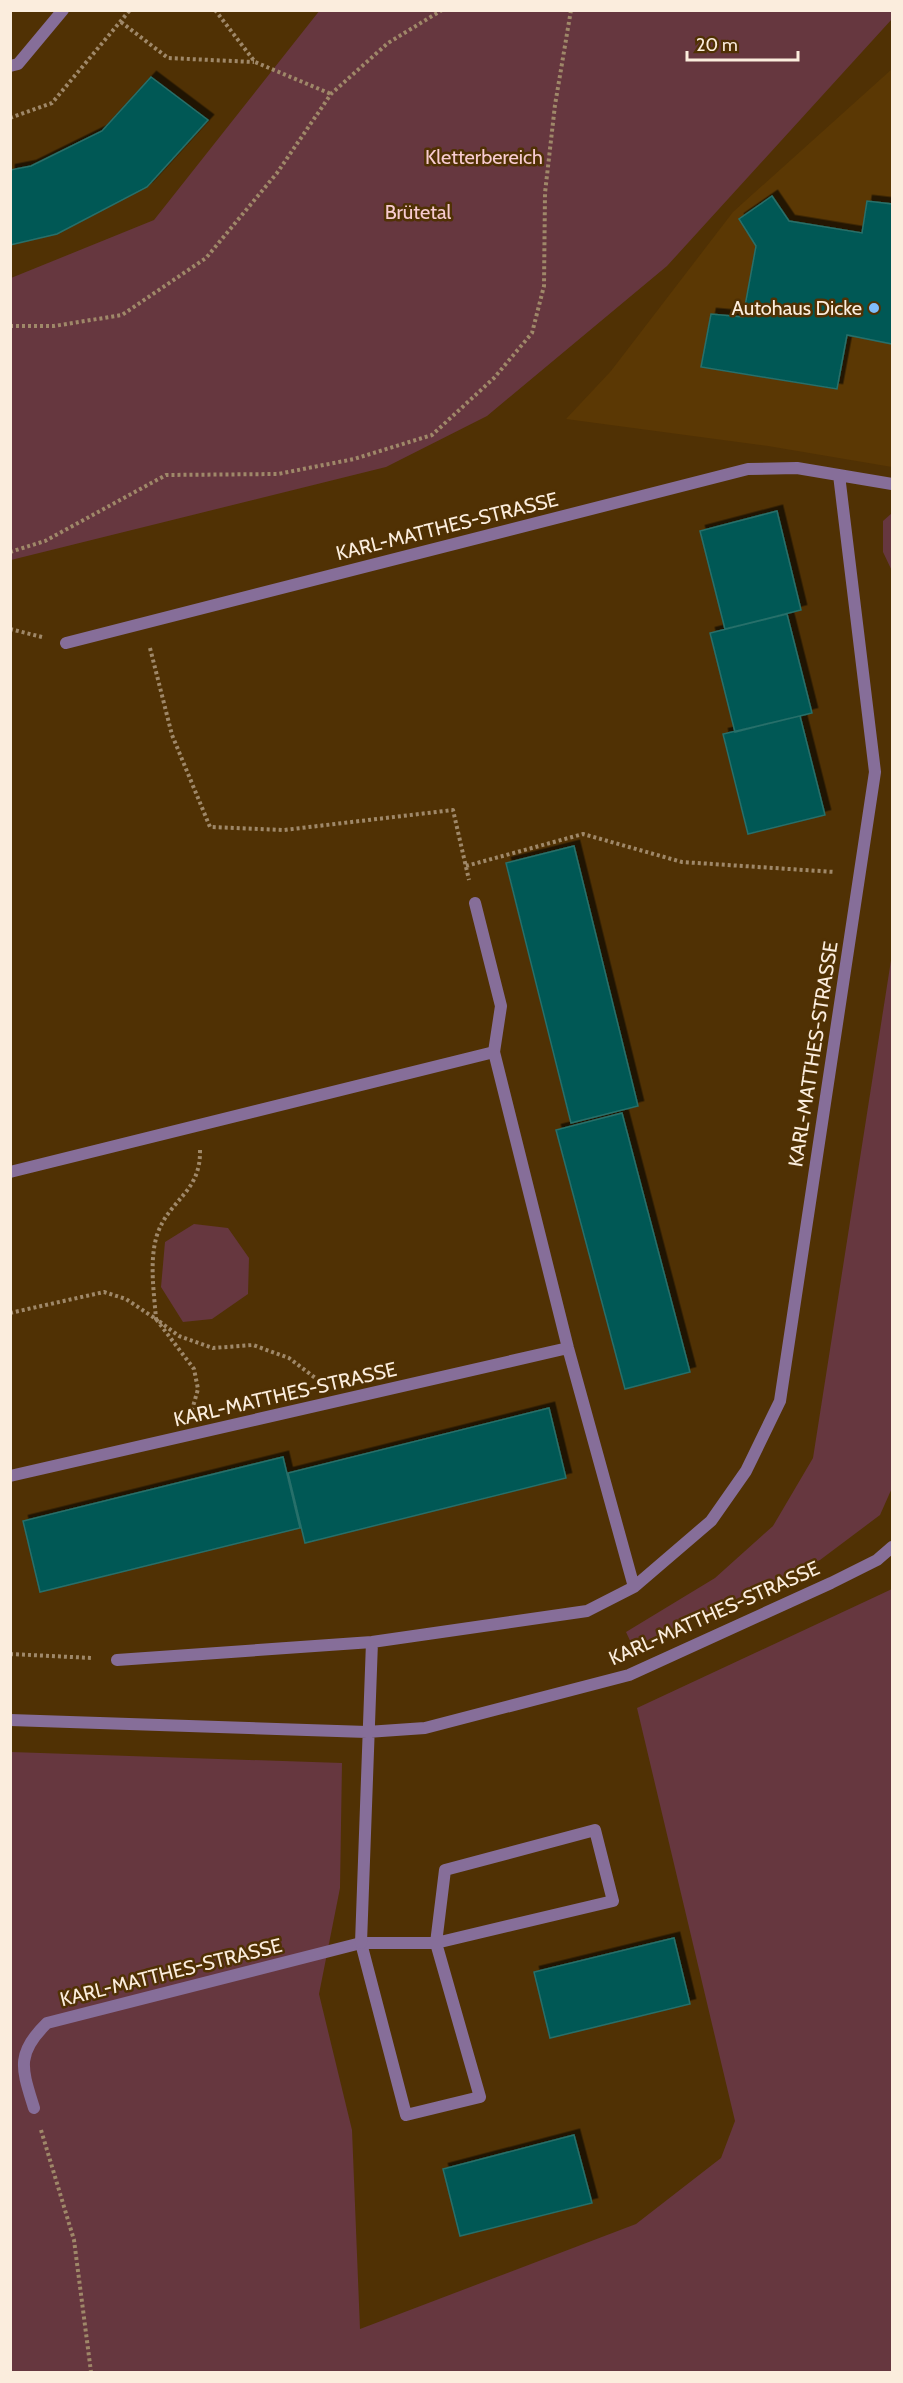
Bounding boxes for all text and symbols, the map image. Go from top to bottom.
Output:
scale bar [687,24,798,62]
text: 20 m [696,34,738,56]
park label: Kletterbereich [425,145,543,169]
park label: Brütetal [385,200,452,224]
place label: Autohaus Dicke [732,296,862,320]
marker: Autohaus Dicke [867,301,881,315]
street label: KARL-MATTHES-STRASSE [333,487,561,565]
street label: KARL-MATTHES-STRASSE [783,939,843,1169]
street label: KARL-MATTHES-STRASSE [171,1357,399,1431]
street label: KARL-MATTHES-STRASSE [605,1556,823,1670]
street label: KARL-MATTHES-STRASSE [57,1933,285,2011]

